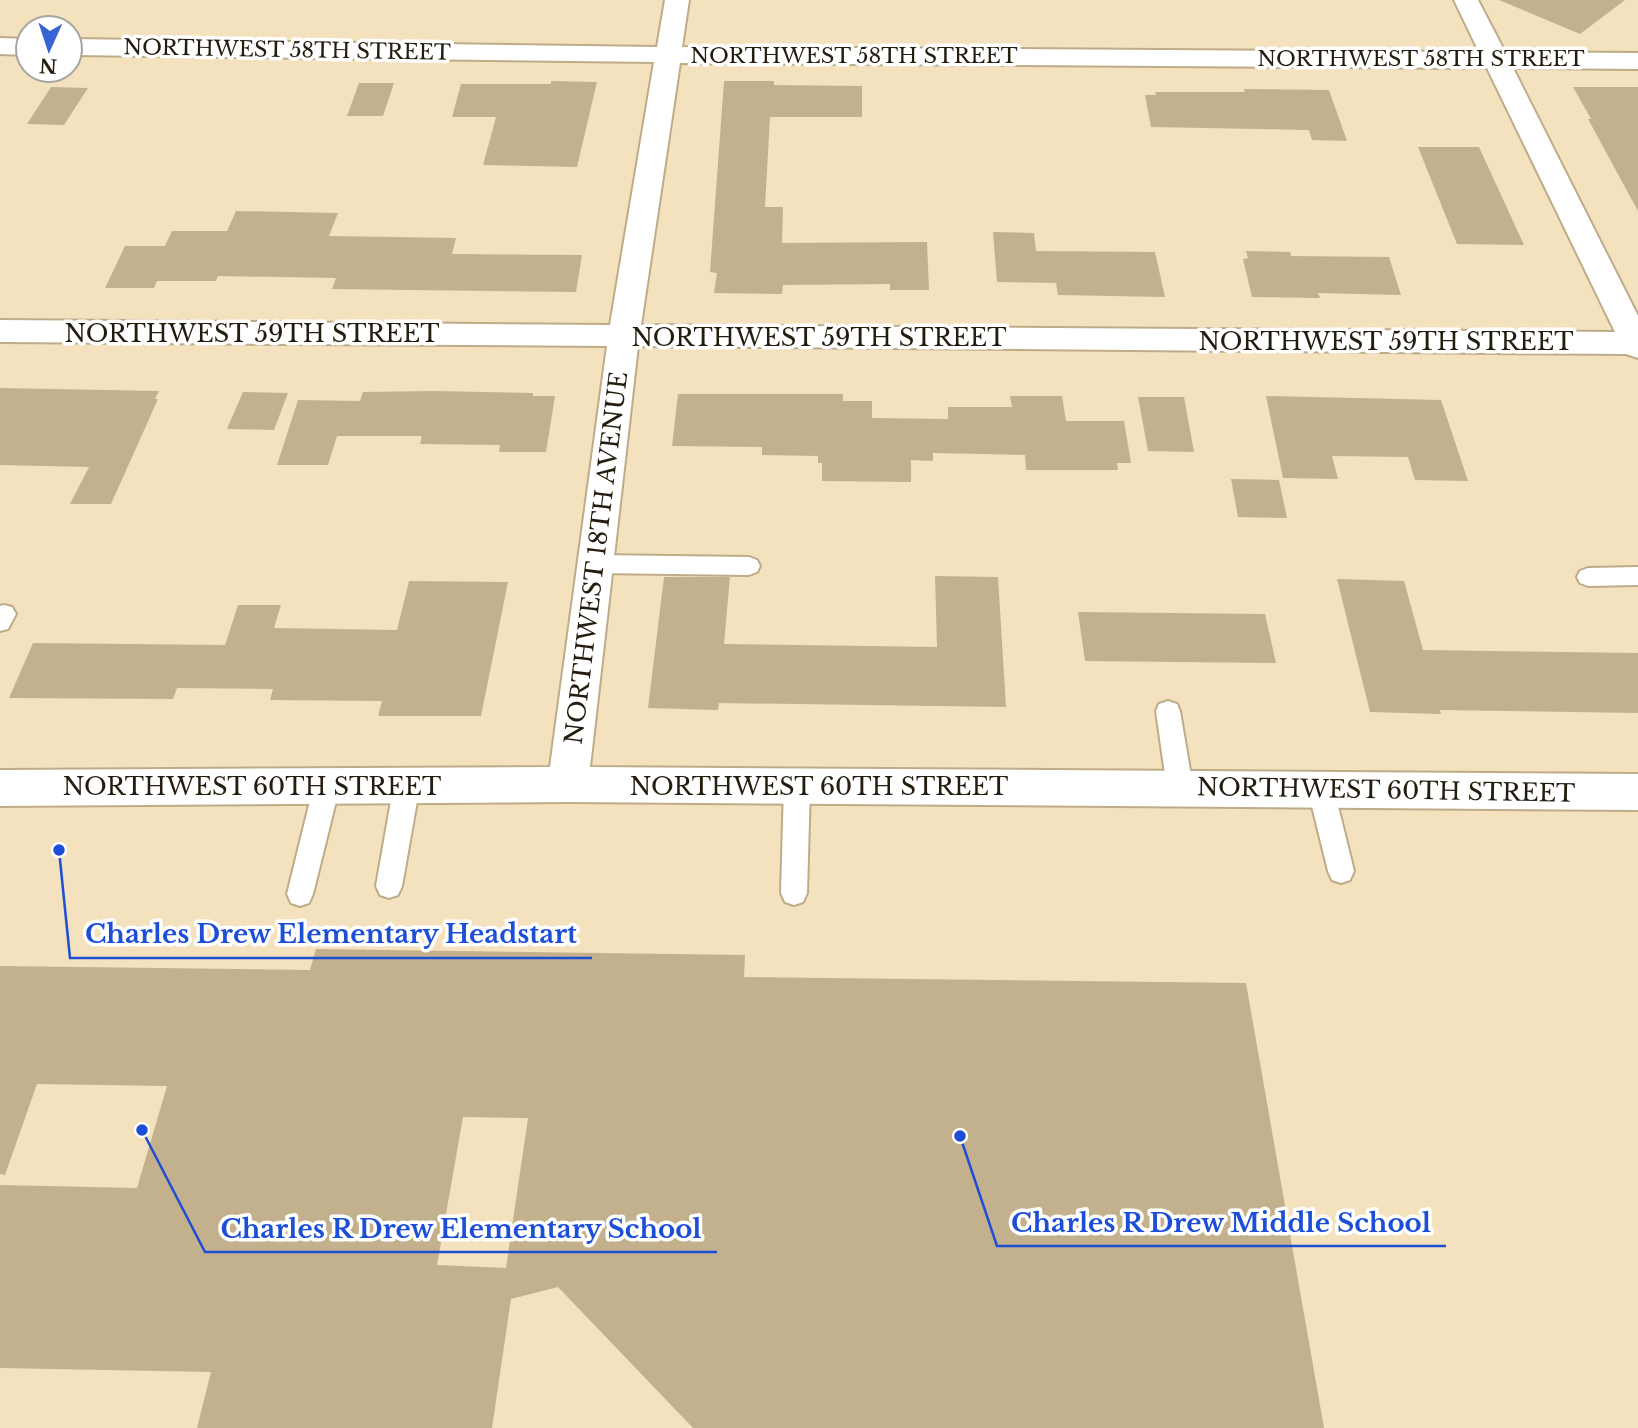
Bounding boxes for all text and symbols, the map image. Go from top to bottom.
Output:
north arrow [14,14,84,84]
street label: NORTHWEST 58TH STREET [123,34,451,66]
street label: NORTHWEST 58TH STREET [690,43,1018,69]
street label: NORTHWEST 58TH STREET [1257,46,1585,72]
text: N [38,54,58,77]
street label: NORTHWEST 59TH STREET [65,319,439,348]
street label: NORTHWEST 59TH STREET [632,323,1006,352]
street label: NORTHWEST 59TH STREET [1199,327,1573,356]
street label: NORTHWEST 18TH AVENUE [559,370,633,746]
street label: NORTHWEST 60TH STREET [63,772,441,801]
street label: NORTHWEST 60TH STREET [630,772,1008,801]
street label: NORTHWEST 60TH STREET [1197,772,1575,808]
callout: Charles Drew Elementary Headstart [70,911,592,958]
text: Charles Drew Elementary Headstart [85,918,577,950]
callout: Charles R Drew Middle School [997,1199,1446,1246]
callout: Charles R Drew Elementary School [205,1205,717,1252]
text: Charles R Drew Middle School [1011,1207,1431,1239]
text: Charles R Drew Elementary School [220,1213,702,1245]

